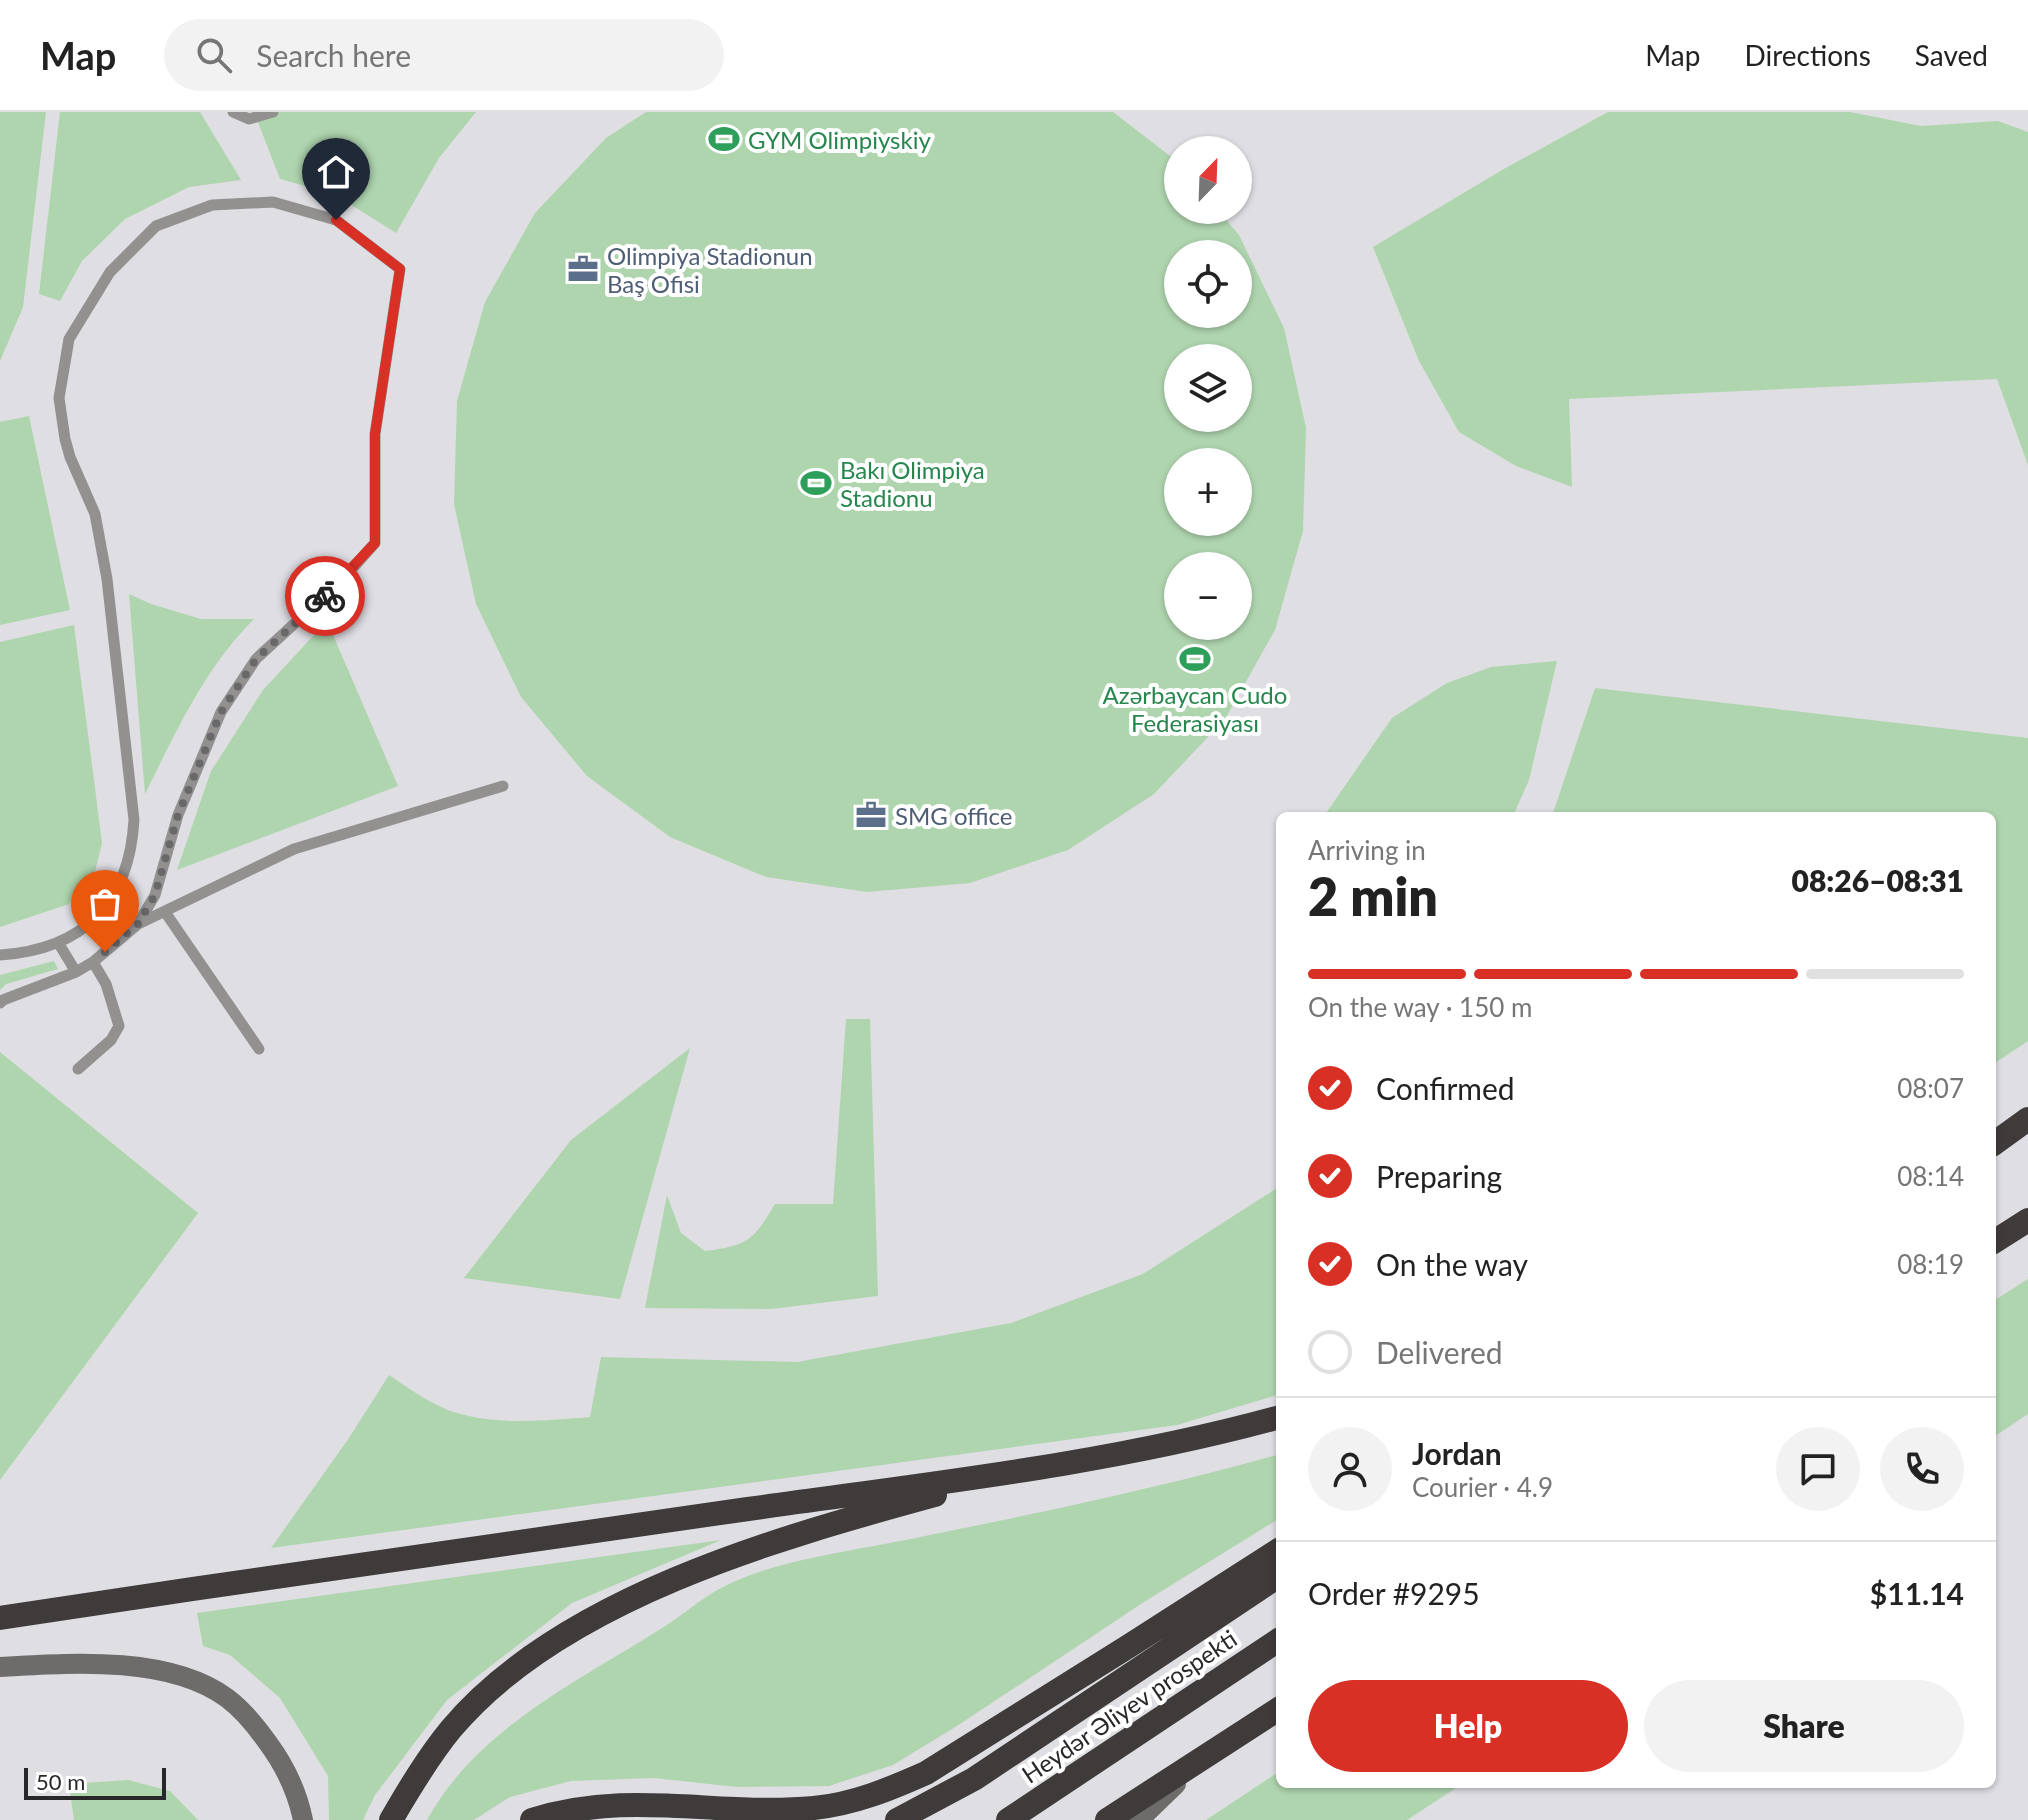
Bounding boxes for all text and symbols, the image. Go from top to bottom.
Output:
search box [164,19,724,91]
text: Map [40,32,116,78]
icon: search [192,33,236,77]
text: Search here [256,37,411,73]
text: Map [1645,38,1700,72]
text: Directions [1744,38,1871,72]
text: Saved [1915,38,1988,72]
sports icon: GYM Olimpiyskiy [707,122,741,156]
place label: GYM Olimpiyskiy [748,125,931,154]
north arrow [1164,136,1252,224]
map controls [1164,136,1252,640]
pin [302,138,370,220]
icon: home [314,150,358,194]
button: locate [1164,240,1252,328]
place label: Olimpiya Stadionun Baş Ofisi [607,241,813,298]
office icon: Olimpiya Stadionun Baş Ofisi [566,252,600,286]
button: layers [1164,344,1252,432]
button: + [1164,448,1252,536]
place label: Bakı Olimpiya Stadionu [840,455,985,512]
sports icon: Bakı Olimpiya Stadionu [799,466,833,500]
button: − [1164,552,1252,640]
courier [285,556,365,636]
icon: bike [303,574,347,618]
sports icon: Azərbaycan Cudo Federasiyası [1178,642,1212,676]
place label: Azərbaycan Cudo Federasiyası [1103,680,1287,737]
office icon: SMG office [854,798,888,832]
place label: SMG office [895,801,1013,830]
text: Arriving in [1308,834,1426,866]
text: 08:26–08:31 [1791,862,1964,898]
text: 2 min [1308,865,1438,927]
pin [71,870,139,952]
icon: bag [83,882,127,926]
text: On the way · 150 m [1308,991,1532,1023]
icon: check [1308,1066,1352,1110]
text: Confirmed [1376,1070,1515,1106]
text: 08:07 [1897,1072,1964,1104]
icon: check [1308,1154,1352,1198]
text: Preparing [1376,1158,1502,1194]
text: 08:14 [1897,1160,1964,1192]
icon: check [1308,1242,1352,1286]
text: On the way [1376,1246,1528,1282]
text: 08:19 [1897,1248,1964,1280]
text: Delivered [1376,1334,1503,1370]
button: person [1308,1427,1392,1511]
button: chat [1776,1427,1860,1511]
button: phone [1880,1427,1964,1511]
text: Jordan [1412,1435,1502,1471]
text: Courier · 4.9 [1412,1471,1553,1503]
text: Order #9295 [1308,1575,1480,1611]
text: $11.14 [1870,1575,1964,1611]
street label: Heydər Əliyev prospekti [1016,1623,1242,1789]
button: Help [1308,1680,1628,1772]
button: Share [1644,1680,1964,1772]
scale bar [24,1764,166,1800]
text: 50 m [36,1768,85,1795]

